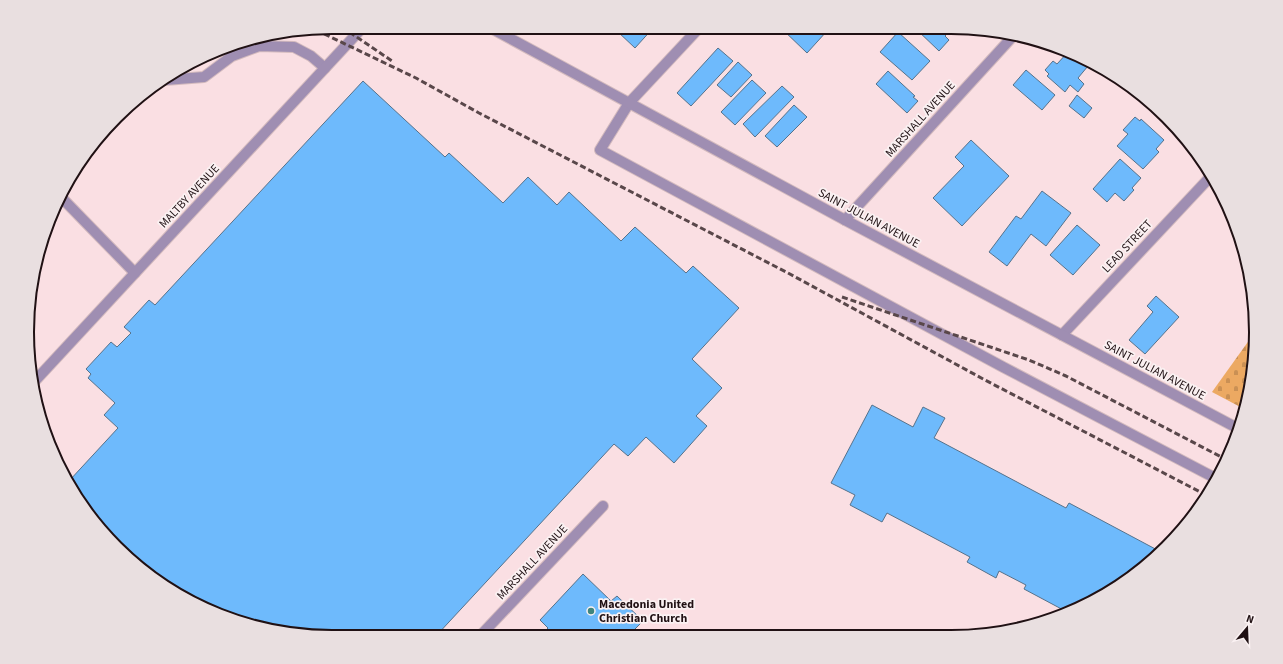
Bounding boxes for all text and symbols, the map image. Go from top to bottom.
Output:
street label: MARSHALL AVENUE [881,77,959,161]
street label: MALTBY AVENUE [155,161,223,232]
street label: SAINT JULIAN AVENUE [815,185,922,252]
street label: LEAD STREET [1098,216,1157,277]
street label: SAINT JULIAN AVENUE [1101,337,1208,404]
street label: MARSHALL AVENUE [493,521,572,604]
place label: Macedonia United Christian Church [599,596,694,627]
marker: Macedonia United Christian Church [586,606,596,616]
north arrow [1227,608,1267,648]
text: N [1244,611,1256,627]

